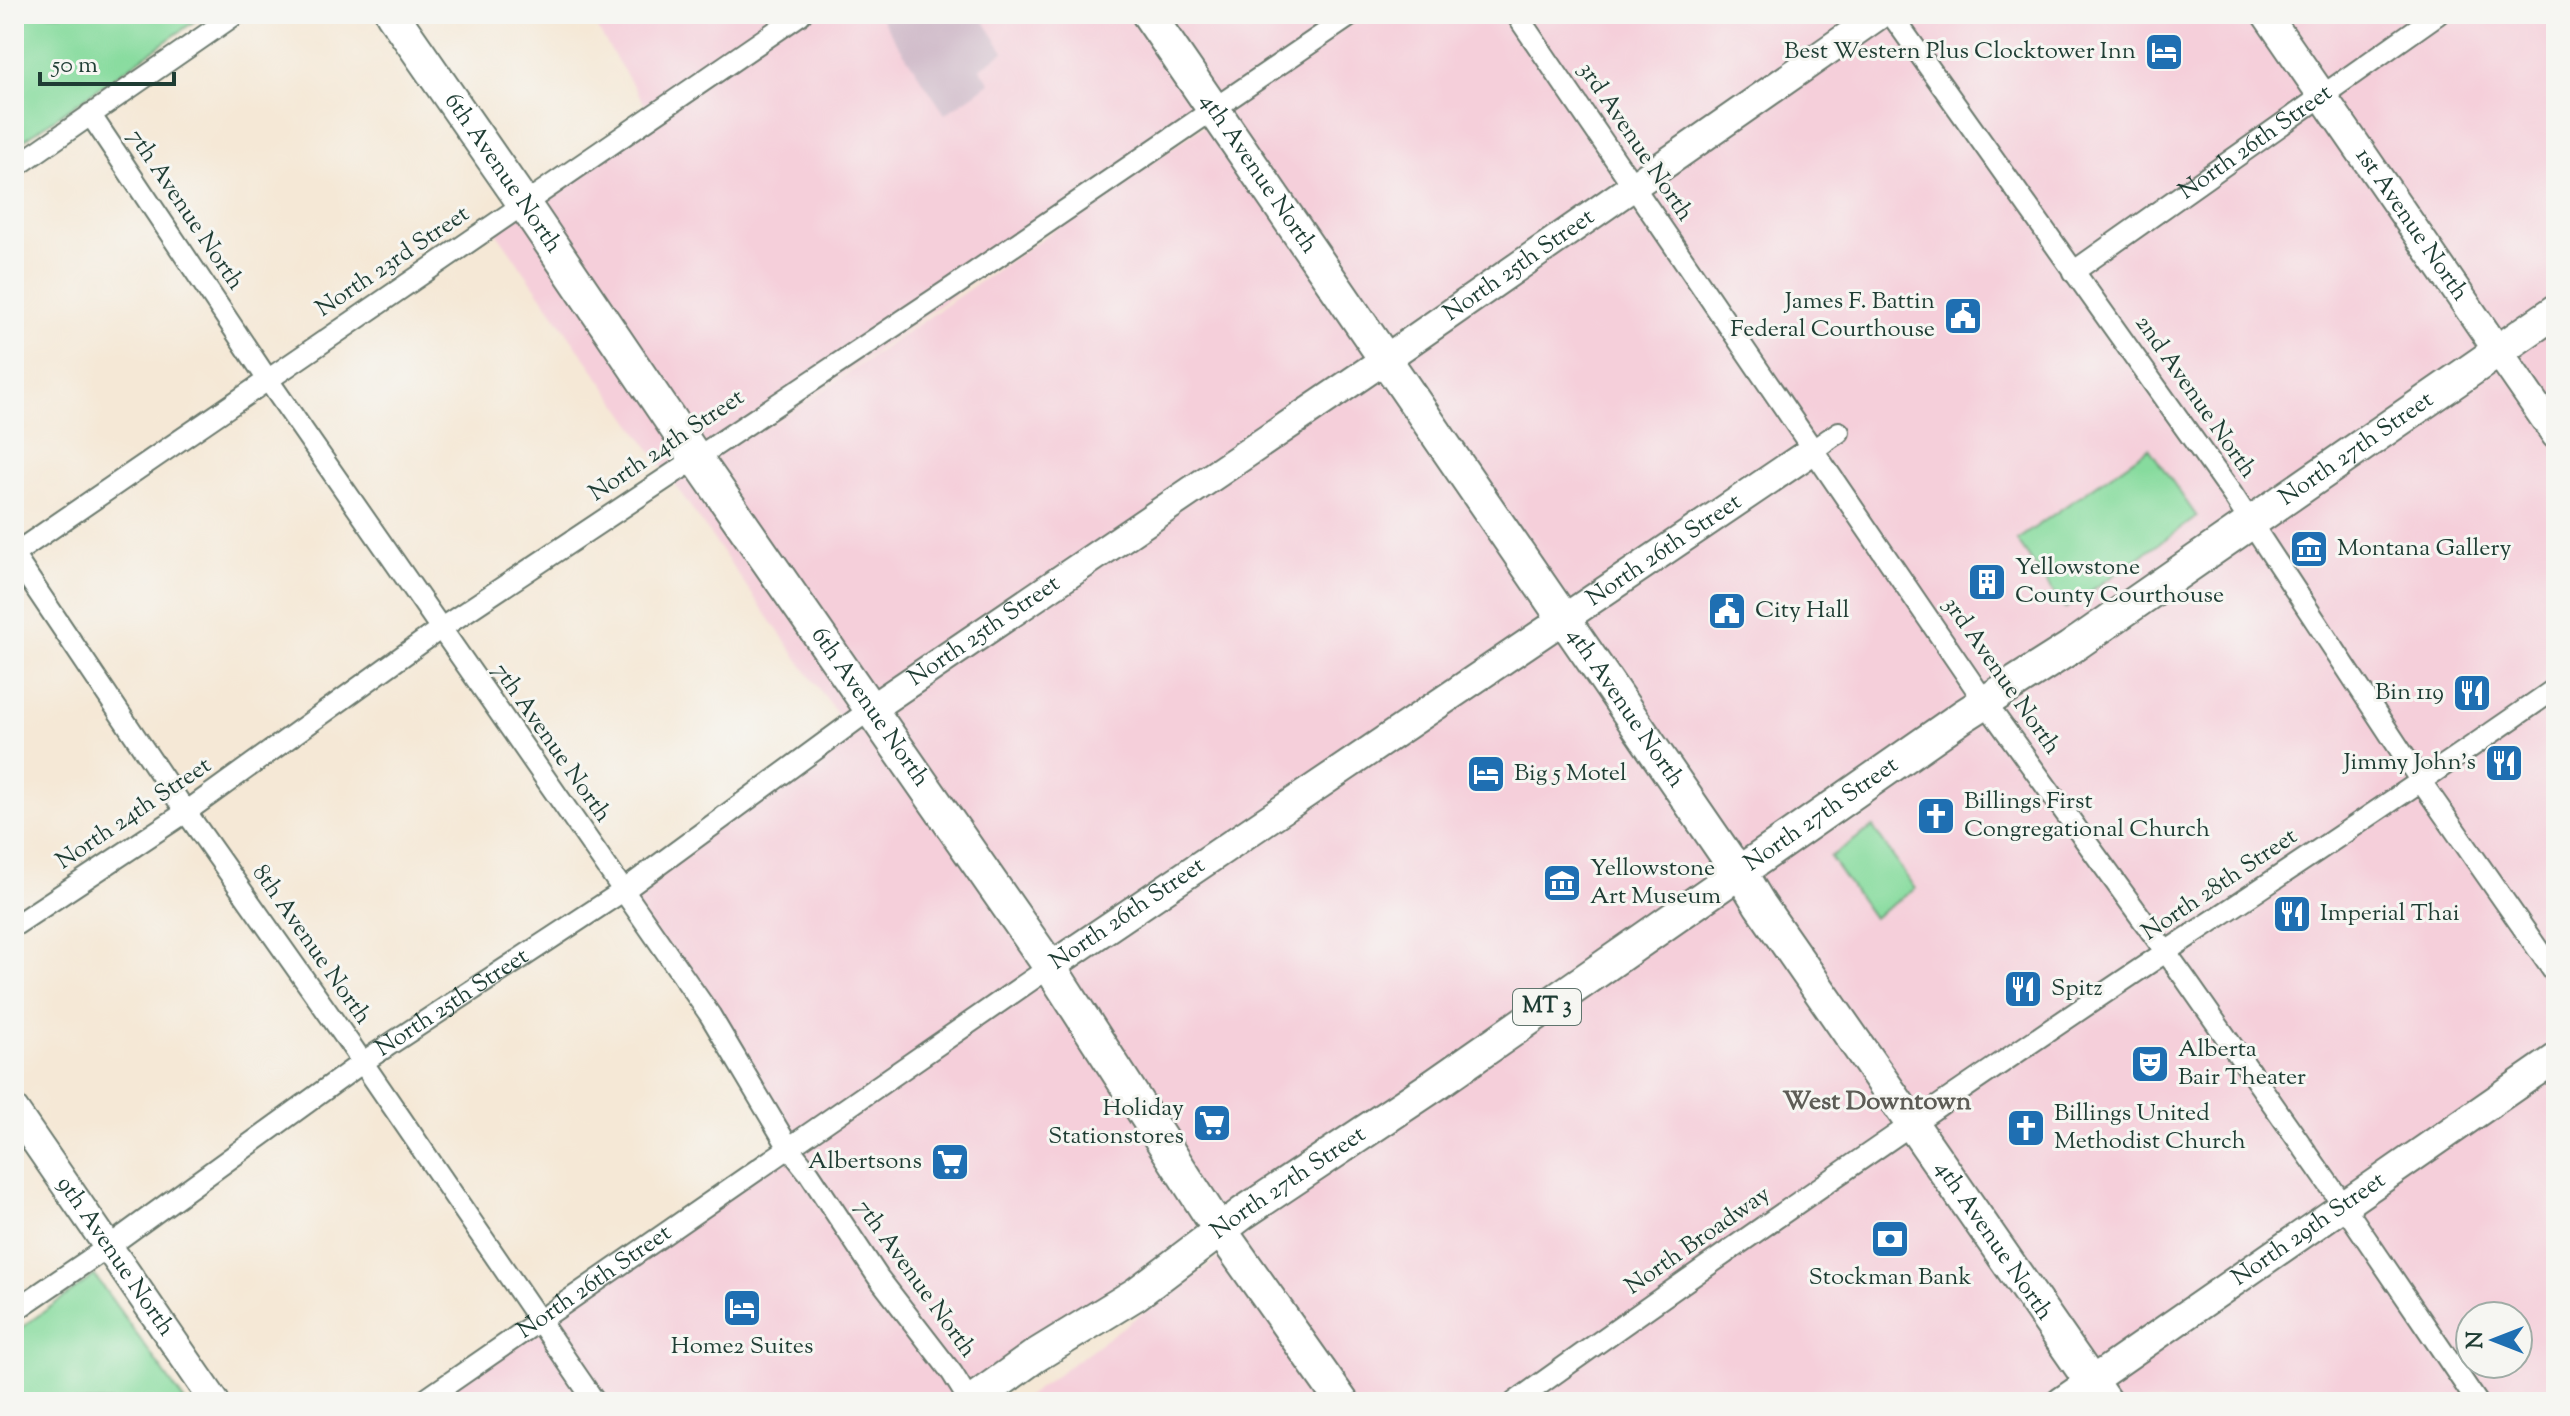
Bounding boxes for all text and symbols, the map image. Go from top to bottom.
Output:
hotel icon: Best Western Plus Clocktower Inn [2143,31,2185,73]
place label: Best Western Plus Clocktower Inn [1784,35,2136,69]
scale bar [40,36,174,86]
text: 50 m [50,49,98,83]
street label: 3rd Avenue North [1569,56,1701,228]
street label: North 26th Street [2172,77,2340,209]
street label: 6th Avenue North [435,86,570,260]
street label: 4th Avenue North [1191,87,1325,261]
street label: 7th Avenue North [118,123,252,297]
street label: 1st Avenue North [2346,141,2476,308]
street label: North 23rd Street [309,198,477,326]
street label: North 25th Street [1437,201,1602,330]
place label: James F. Battin Federal Courthouse [1730,285,1935,347]
public building icon: James F. Battin Federal Courthouse [1942,295,1984,337]
street label: 2nd Avenue North [2126,308,2264,486]
street label: North 24th Street [583,381,751,511]
street label: North 27th Street [2273,384,2441,515]
street label: North 26th Street [1580,486,1749,616]
museum icon: Montana Gallery [2288,528,2330,570]
place label: Montana Gallery [2337,532,2511,566]
place label: Yellowstone County Courthouse [2015,551,2224,613]
building icon: Yellowstone County Courthouse [1966,561,2008,603]
street label: North 25th Street [902,568,1067,695]
public building icon: City Hall [1706,590,1748,632]
street label: 3rd Avenue North [1934,590,2068,762]
place label: City Hall [1755,594,1850,628]
street label: 6th Avenue North [802,621,937,794]
street label: 4th Avenue North [1558,621,1692,795]
street label: 7th Avenue North [483,656,619,830]
restaurant icon: Bin 119 [2451,672,2493,714]
place label: Bin 119 [2375,676,2444,710]
restaurant icon: Jimmy John's [2483,742,2525,784]
place label: Jimmy John's [2342,746,2476,780]
street label: North 24th Street [50,749,218,879]
street label: North 27th Street [1738,749,1906,881]
hotel icon: Big 5 Motel [1465,753,1507,795]
place label: Big 5 Motel [1514,757,1627,791]
place label: Billings First Congregational Church [1964,785,2210,847]
church icon: Billings First Congregational Church [1915,795,1957,837]
street label: North 28th Street [2135,820,2305,950]
street label: North 26th Street [1043,849,1212,979]
place label: Yellowstone Art Museum [1590,852,1721,914]
street label: 8th Avenue North [243,858,379,1032]
museum icon: Yellowstone Art Museum [1541,862,1583,904]
restaurant icon: Imperial Thai [2271,893,2313,935]
place label: Imperial Thai [2320,897,2460,931]
street label: North 25th Street [369,940,536,1066]
restaurant icon: Spitz [2002,968,2044,1010]
place label: Spitz [2051,972,2103,1006]
road number: MT 3 [1513,989,1581,1025]
place label: Alberta Bair Theater [2178,1033,2306,1095]
theatre icon: Alberta Bair Theater [2129,1043,2171,1085]
district label: West Downtown [1783,1084,1972,1121]
place label: Holiday Stationstores [1048,1092,1184,1154]
place label: Billings United Methodist Church [2054,1097,2246,1159]
supermarket icon: Holiday Stationstores [1191,1102,1233,1144]
church icon: Billings United Methodist Church [2005,1107,2047,1149]
street label: North 27th Street [1204,1118,1373,1248]
supermarket icon: Albertsons [929,1141,971,1183]
place label: Albertsons [808,1145,922,1179]
street label: 4th Avenue North [1926,1154,2061,1328]
street label: North 29th Street [2225,1164,2393,1295]
street label: 9th Avenue North [48,1170,182,1344]
street label: North Broadway [1619,1178,1778,1304]
street label: 7th Avenue North [846,1193,984,1365]
street label: North 26th Street [511,1217,679,1348]
bank icon: Stockman Bank [1869,1218,1911,1260]
place label: Stockman Bank [1808,1261,1972,1295]
hotel icon: Home2 Suites [721,1287,763,1329]
north arrow [2454,1300,2534,1380]
place label: Home2 Suites [671,1330,813,1364]
text: N [2461,1331,2493,1349]

